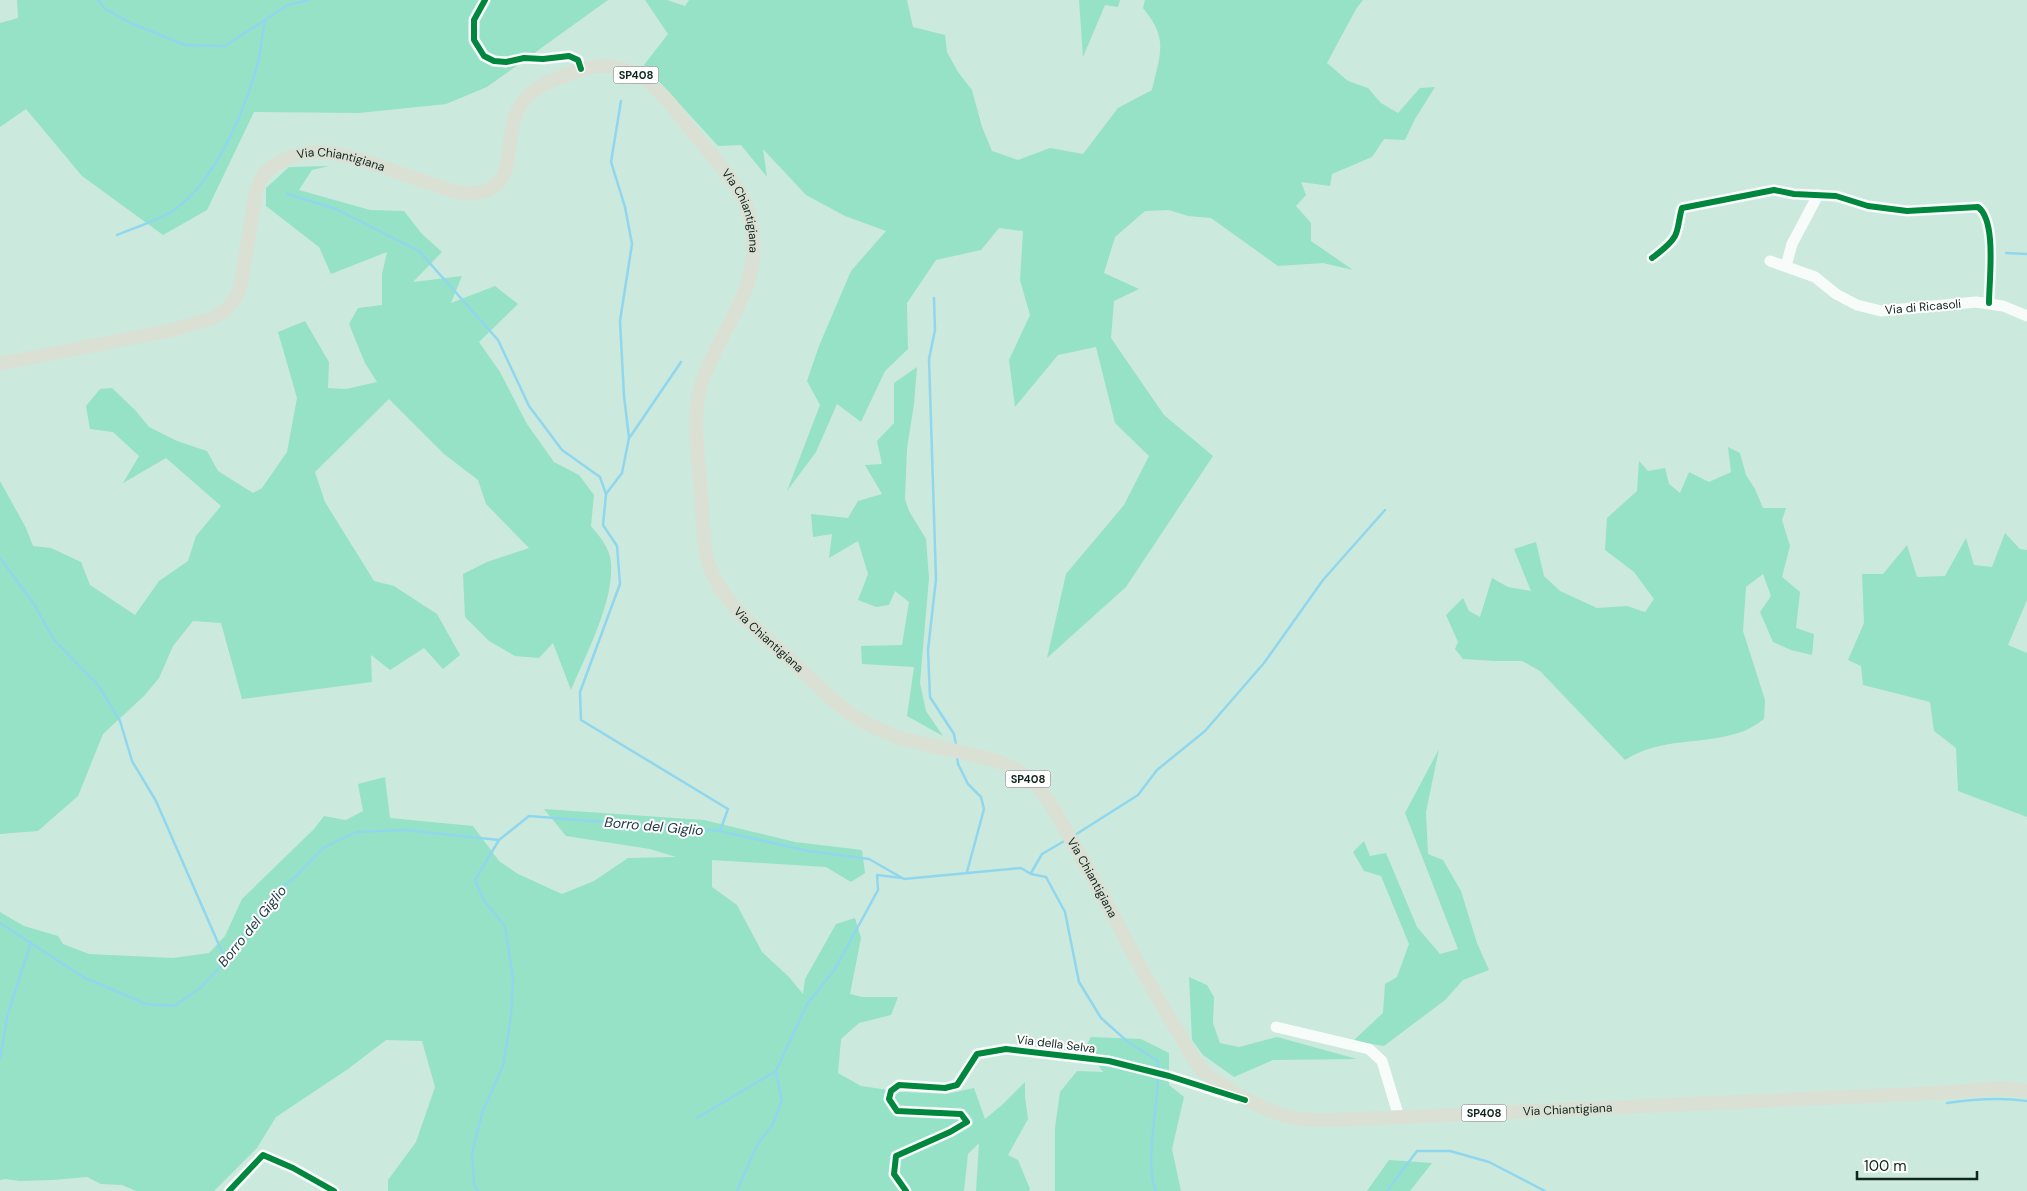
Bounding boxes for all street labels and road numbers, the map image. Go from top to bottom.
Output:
road number: SP408 [614,66,658,84]
street label: Via Chiantigiana [295,144,387,175]
street label: Via Chiantigiana [718,166,761,253]
street label: Via di Ricasoli [1884,296,1962,318]
street label: Via Chiantigiana [730,604,807,676]
road number: SP408 [1006,771,1050,788]
street label: Via Chiantigiana [1063,835,1121,921]
street label: Via della Selva [1016,1031,1096,1057]
street label: Via Chiantigiana [1522,1100,1613,1120]
road number: SP408 [1462,1104,1506,1122]

